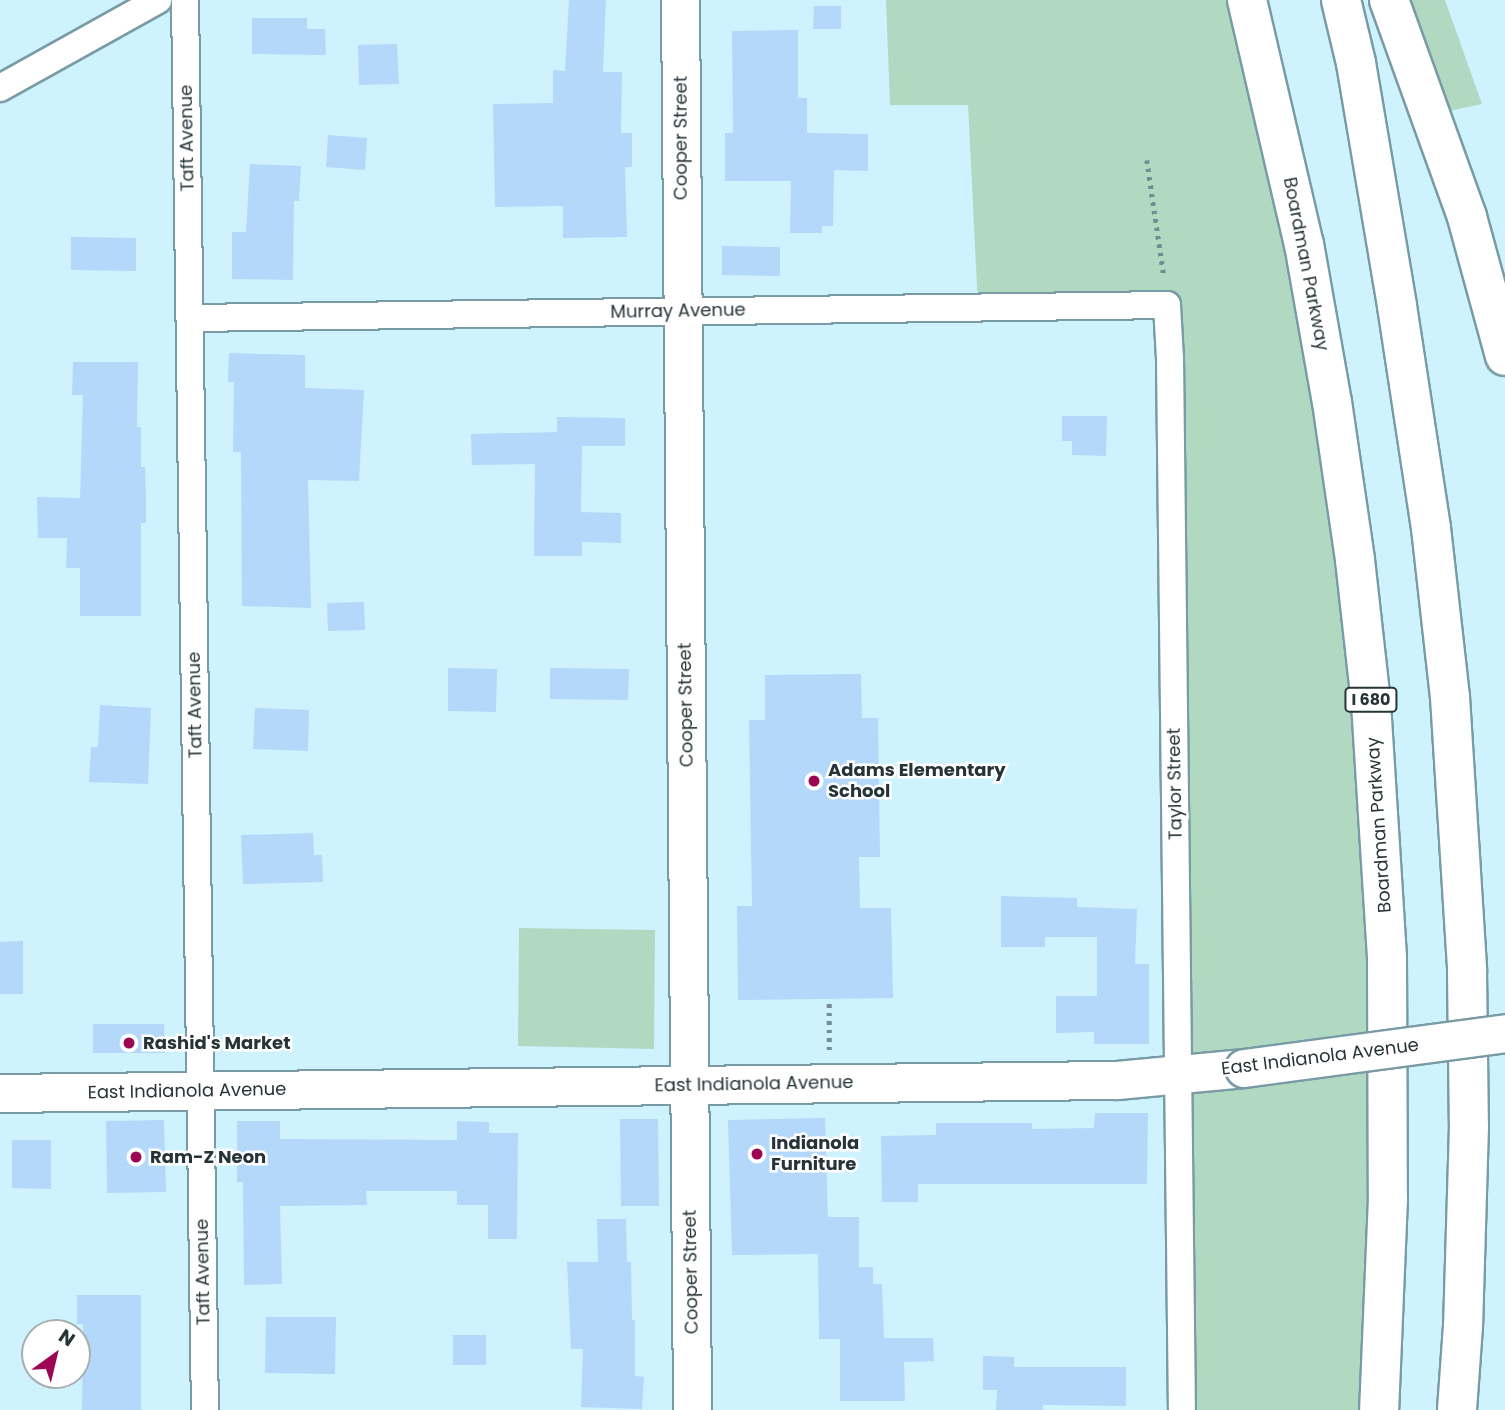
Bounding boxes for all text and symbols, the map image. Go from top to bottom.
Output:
street label: Cooper Street [670,76,692,200]
street label: Taft Avenue [175,84,199,192]
street label: Boardman Parkway [1279,175,1333,353]
street label: Murray Avenue [610,299,746,323]
street label: Cooper Street [674,643,698,767]
street label: Taft Avenue [183,651,207,759]
road number: I 680 [1343,688,1399,712]
street label: Taylor Street [1163,728,1187,840]
street label: Boardman Parkway [1362,736,1396,914]
place label: Adams Elementary School [828,760,1006,802]
marker: Adams Elementary School [806,773,822,789]
place label: Rashid's Market [143,1032,290,1054]
street label: East Indianola Avenue [1220,1034,1420,1080]
marker: Rashid's Market [121,1035,137,1051]
street label: East Indianola Avenue [654,1071,854,1097]
street label: East Indianola Avenue [87,1078,287,1104]
place label: Indianola Furniture [771,1133,859,1176]
place label: Ram-Z Neon [150,1146,266,1168]
marker: Indianola Furniture [749,1146,765,1162]
marker: Ram-Z Neon [128,1149,144,1165]
street label: Cooper Street [679,1210,703,1334]
street label: Taft Avenue [191,1218,215,1326]
north arrow [21,1319,91,1389]
text: N [53,1323,80,1353]

